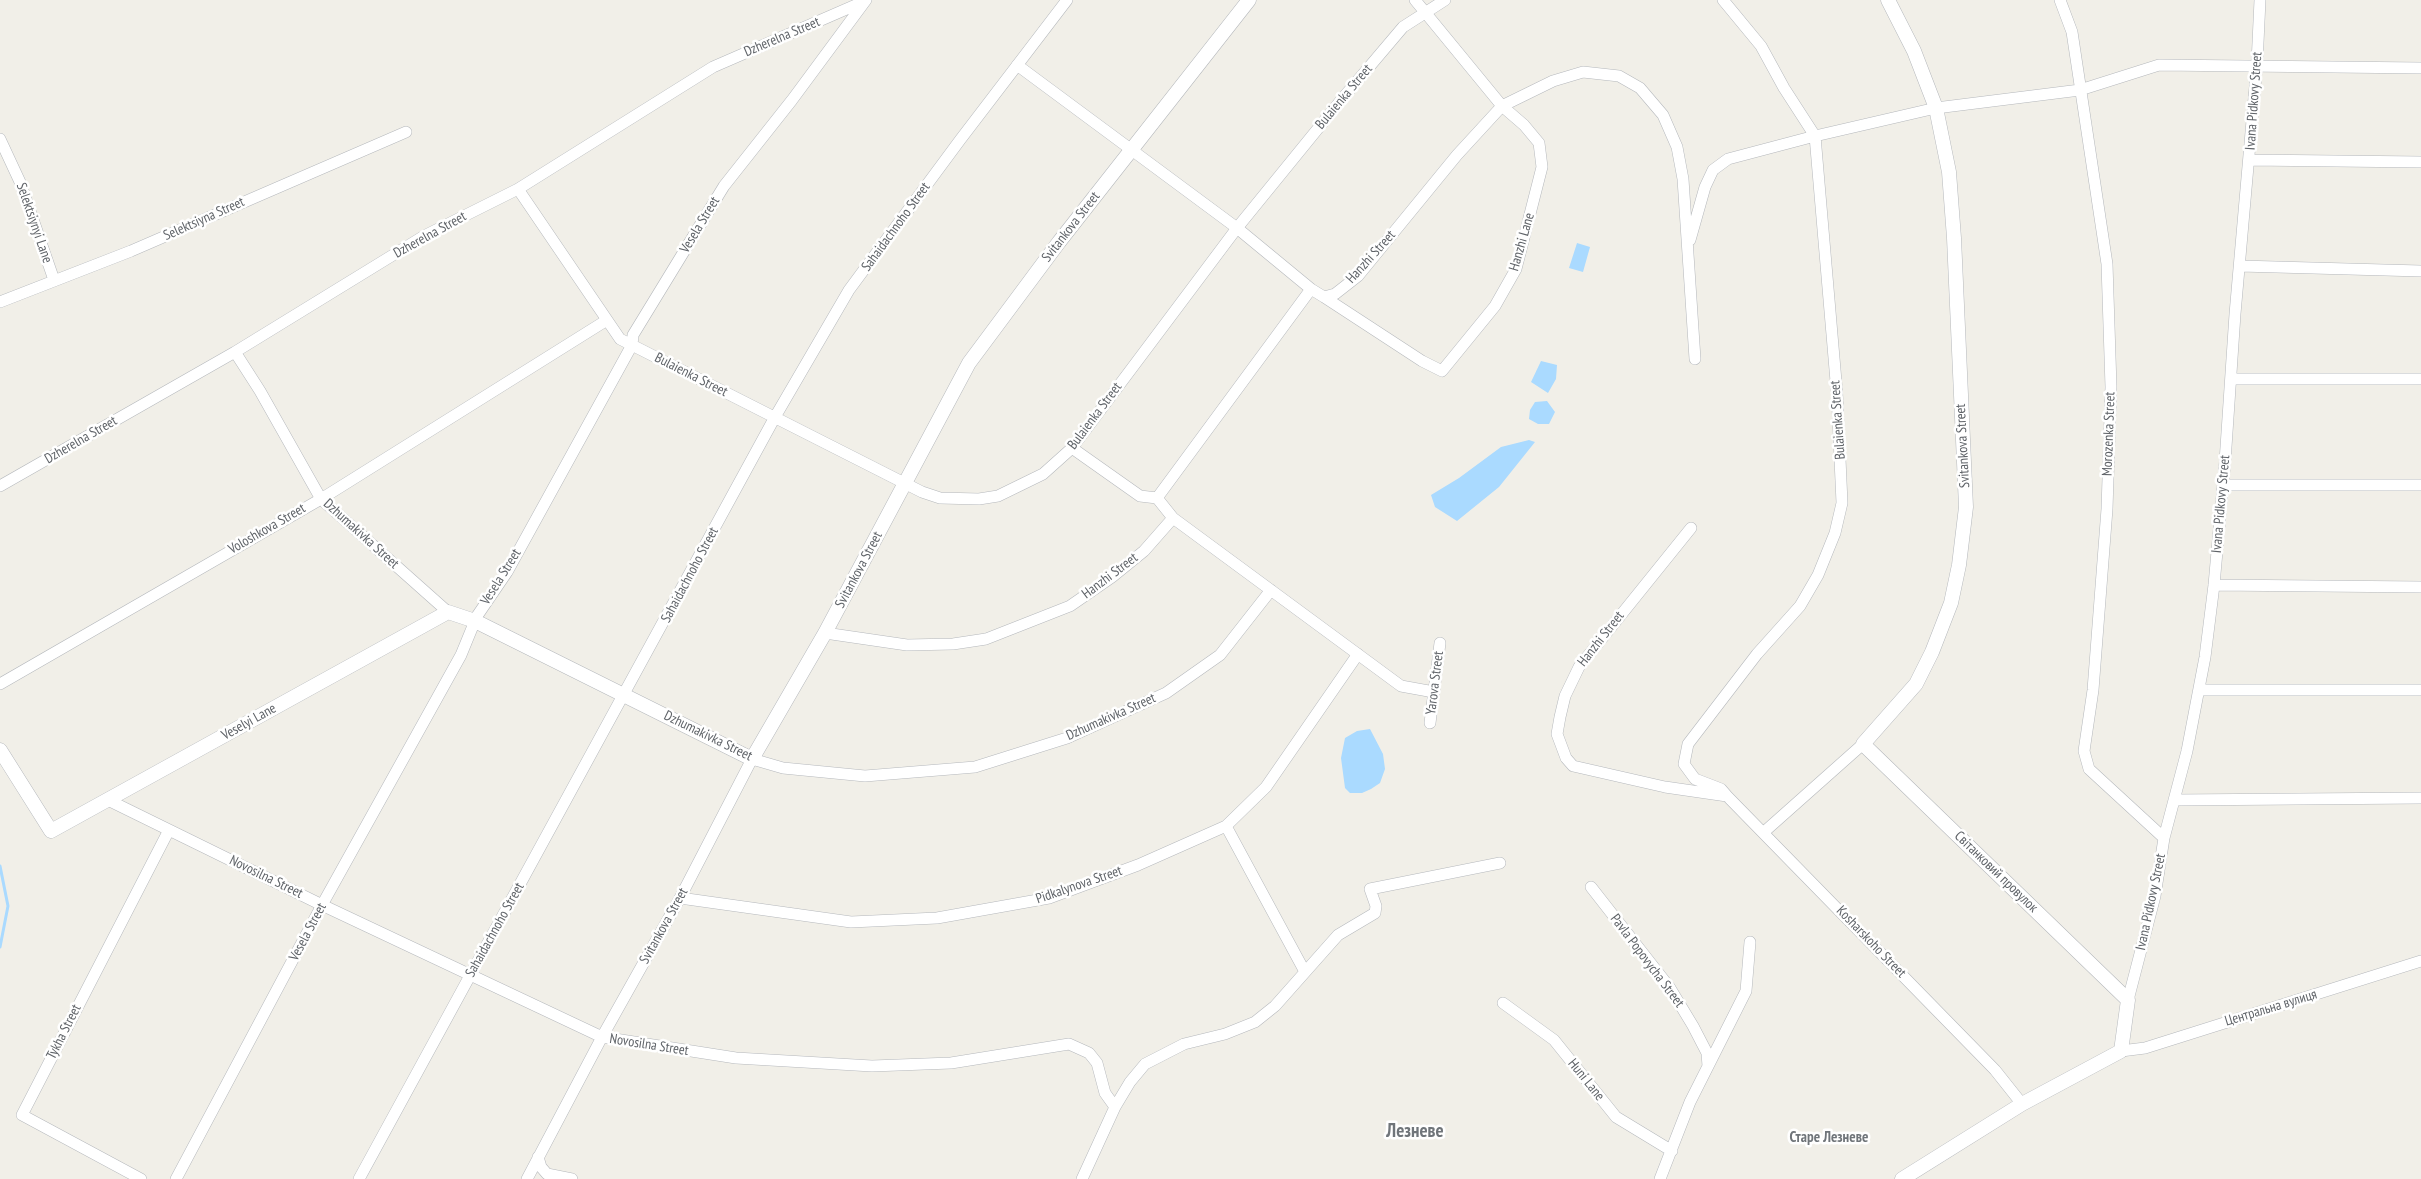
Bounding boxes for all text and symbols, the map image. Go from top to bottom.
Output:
street label: Dzherelna Street [742,14,822,60]
street label: Ivana Pidkovy Street [2242,51,2266,151]
street label: Bulaienka Street [1312,61,1376,133]
street label: Sahaidachnoho Street [858,179,934,275]
street label: Selektsiynyi Lane [12,181,56,265]
street label: Svitankova Street [1038,189,1104,265]
street label: Selektsiyna Street [161,194,247,244]
street label: Vesela Street [677,194,723,256]
street label: Dzherelna Street [391,208,469,262]
street label: Hanzhi Lane [1506,211,1538,273]
street label: Hanzhi Street [1343,227,1399,287]
street label: Bulaienka Street [652,349,730,401]
street label: Bulaienka Street [1064,379,1126,453]
street label: Bulaienka Street [1827,380,1849,460]
street label: Morozenka Street [2099,392,2119,476]
street label: Svitankova Street [1952,403,1974,489]
street label: Dzherelna Street [42,413,120,467]
street label: Ivana Pidkovy Street [2208,454,2234,554]
street label: Dzhumakivka Street [320,496,402,572]
street label: Voloshkova Street [225,500,309,558]
street label: Sahaidachnoho Street [658,524,722,626]
street label: Svitankova Street [832,529,886,611]
street label: Vesela Street [477,546,525,608]
street label: Hanzhi Street [1079,550,1141,602]
street label: Hanzhi Street [1574,608,1628,670]
street label: Yarova Street [1423,650,1447,716]
street label: Dzhumakivka Street [1064,690,1158,744]
street label: Veselyi Lane [219,700,279,744]
street label: Dzhumakivka Street [661,707,755,765]
street label: Світанковий провулок [1951,828,2041,916]
street label: Novosilna Street [227,852,305,902]
street label: Ivana Pidkovy Street [2133,852,2169,952]
street label: Pidkalynova Street [1034,862,1124,908]
street label: Sahaidachnoho Street [462,880,528,980]
street label: Svitankova Street [636,885,692,967]
street label: Vesela Street [286,900,330,964]
street label: Kosharskoho Street [1833,903,1909,981]
street label: Pavla Popovycha Street [1606,911,1688,1011]
street label: Центральна вулиця [2223,986,2319,1030]
street label: Tykha Street [43,1002,85,1062]
street label: Novosilna Street [608,1030,690,1060]
street label: Huni Lane [1564,1056,1608,1104]
district label: Лезневе [1386,1121,1444,1143]
district label: Старе Лезневе [1790,1129,1868,1147]

